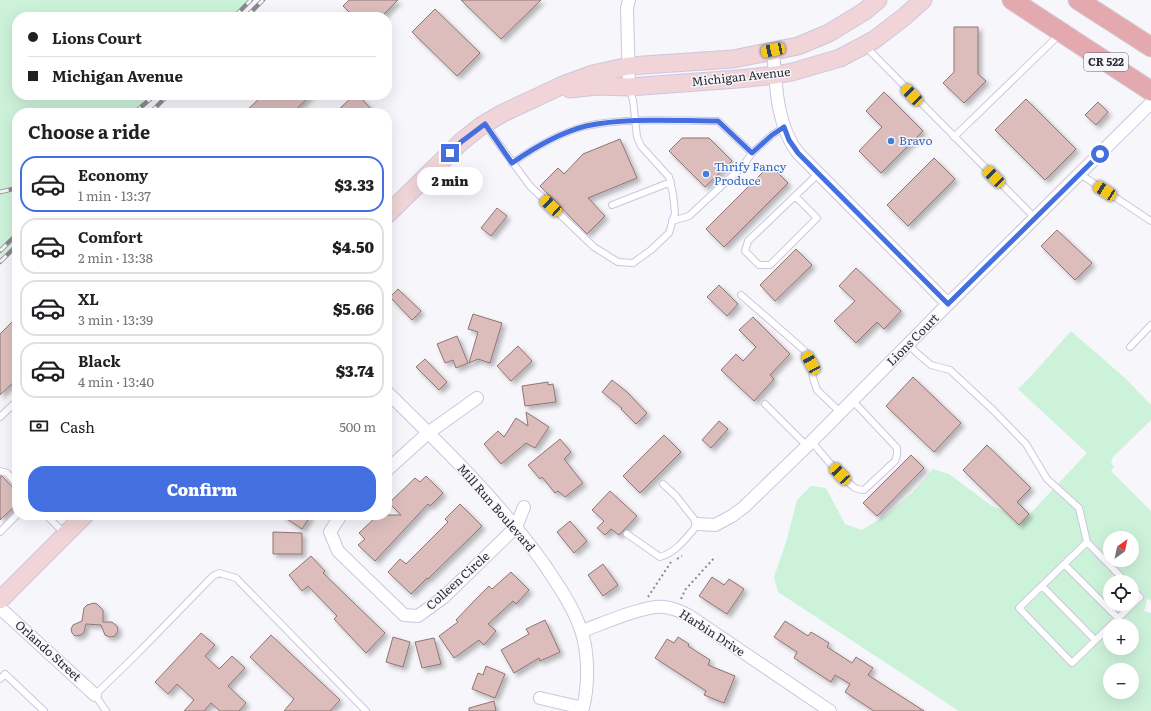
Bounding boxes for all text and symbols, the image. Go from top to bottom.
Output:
text: Lions Court [52,26,142,49]
car [760,42,786,58]
road number: CR 522 [1084,53,1128,71]
street label: Michigan Avenue [691,62,791,90]
text: Michigan Avenue [52,64,183,87]
car [899,82,925,108]
text: Choose a ride [28,118,150,145]
place label: Bravo [899,131,932,149]
marker: Bravo [886,136,896,146]
route end [441,144,459,162]
route start [1091,145,1109,163]
place label: Thrify Fancy Produce [714,157,786,189]
text: Economy [78,163,148,186]
car [981,164,1007,190]
icon: car [30,166,66,202]
callout: 2 min [417,167,483,195]
marker: Thrify Fancy Produce [701,169,711,179]
text: 2 min [431,171,469,190]
text: $3.33 [335,173,374,196]
car [1092,179,1118,203]
text: 1 min · 13:37 [78,186,151,205]
car [538,193,564,219]
text: Comfort [78,225,143,248]
icon: car [30,228,66,264]
text: $4.50 [332,235,374,258]
text: 2 min · 13:38 [78,248,153,267]
text: XL [78,287,99,310]
icon: car [30,290,66,326]
text: $5.66 [333,297,374,320]
street label: Lions Court [882,309,943,370]
text: 3 min · 13:39 [78,310,153,329]
text: Black [78,349,121,372]
car [800,350,822,376]
icon: car [30,352,66,388]
text: $3.74 [336,359,374,382]
text: 4 min · 13:40 [78,372,154,391]
icon: cash [28,415,50,437]
text: Cash [60,415,95,438]
text: 500 m [339,417,376,436]
street label: Mill Run Boulevard [454,460,540,556]
car [827,461,853,487]
button: Confirm [28,466,376,512]
north arrow [1103,531,1139,567]
map controls [1103,531,1139,699]
street label: Colleen Circle [422,547,493,614]
button: locate [1103,575,1139,611]
street label: Harbin Drive [676,604,749,660]
street label: Orlando Street [12,616,86,685]
button: + [1103,619,1139,655]
button: − [1103,663,1139,699]

